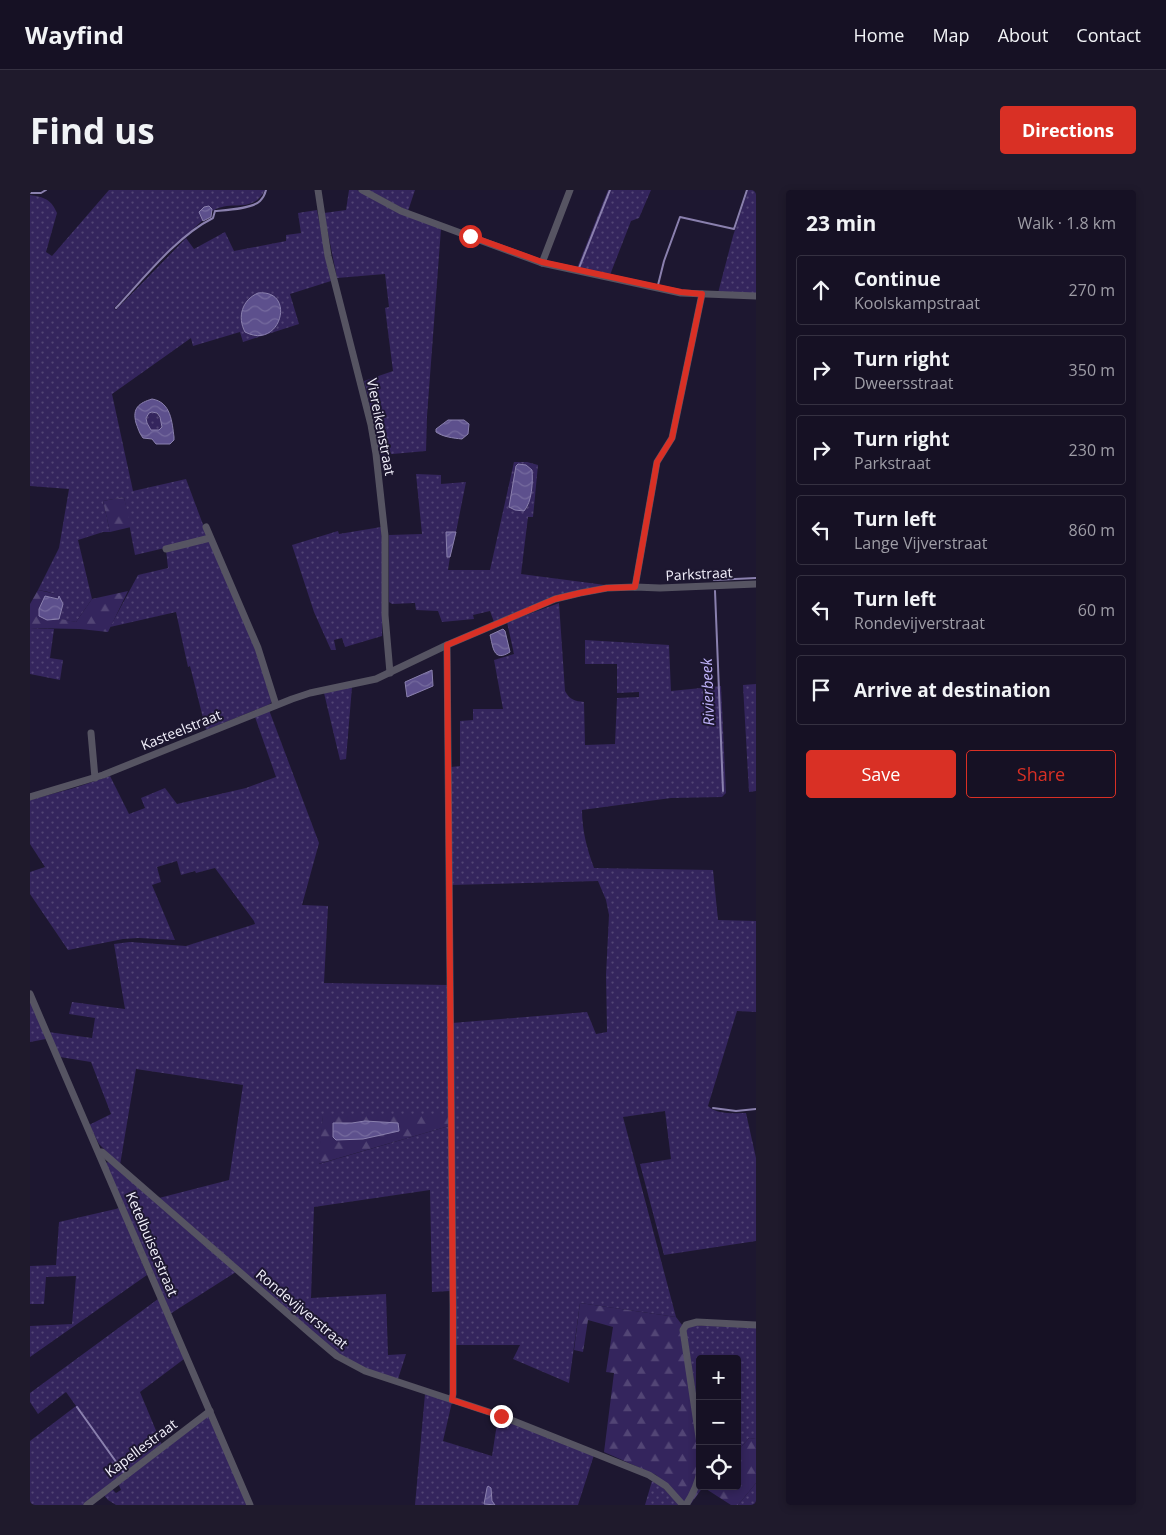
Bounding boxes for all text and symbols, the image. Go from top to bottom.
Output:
text: Wayfind [25,18,124,51]
text: Home [854,23,904,47]
text: Map [932,23,970,47]
text: About [998,23,1048,47]
text: Contact [1076,23,1141,47]
button: Directions [1000,106,1136,154]
text: Find us [30,107,155,154]
text: 23 min [806,209,876,237]
text: Walk · 1.8 km [1018,212,1116,234]
route start [459,225,482,248]
text: Continue [854,266,941,292]
icon: ahead [807,276,835,304]
text: 270 m [1069,279,1115,301]
text: Koolskampstraat [854,292,980,314]
text: Turn right [854,346,949,372]
icon: right [807,356,835,384]
text: 350 m [1069,359,1115,381]
text: Dweersstraat [854,372,954,394]
street label: Viereikenstraat [363,377,400,477]
text: Turn right [854,426,949,452]
icon: right [807,436,835,464]
text: 230 m [1069,439,1115,461]
text: Parkstraat [854,452,931,474]
text: Turn left [854,506,936,532]
icon: left [807,516,835,544]
text: 860 m [1069,519,1115,541]
text: Lange Vijverstraat [854,532,987,554]
street label: Parkstraat [665,562,733,585]
text: Turn left [854,586,936,612]
icon: left [807,596,835,624]
text: 60 m [1078,599,1115,621]
text: Rondevijverstraat [854,612,985,634]
water label: Rivierbeek [696,657,718,726]
icon: arrive [807,676,835,704]
text: Arrive at destination [854,677,1051,703]
street label: Kasteelstraat [138,705,224,754]
button: Save [806,750,956,798]
button: Share [966,750,1116,798]
street label: Ketelbuiserstraat [122,1189,183,1299]
street label: Rondevijverstraat [252,1264,352,1353]
map controls [696,1355,741,1490]
button: + [696,1355,741,1400]
button: − [696,1400,741,1445]
route end [490,1405,513,1428]
street label: Kapellestraat [101,1414,181,1481]
button: locate [696,1445,741,1490]

